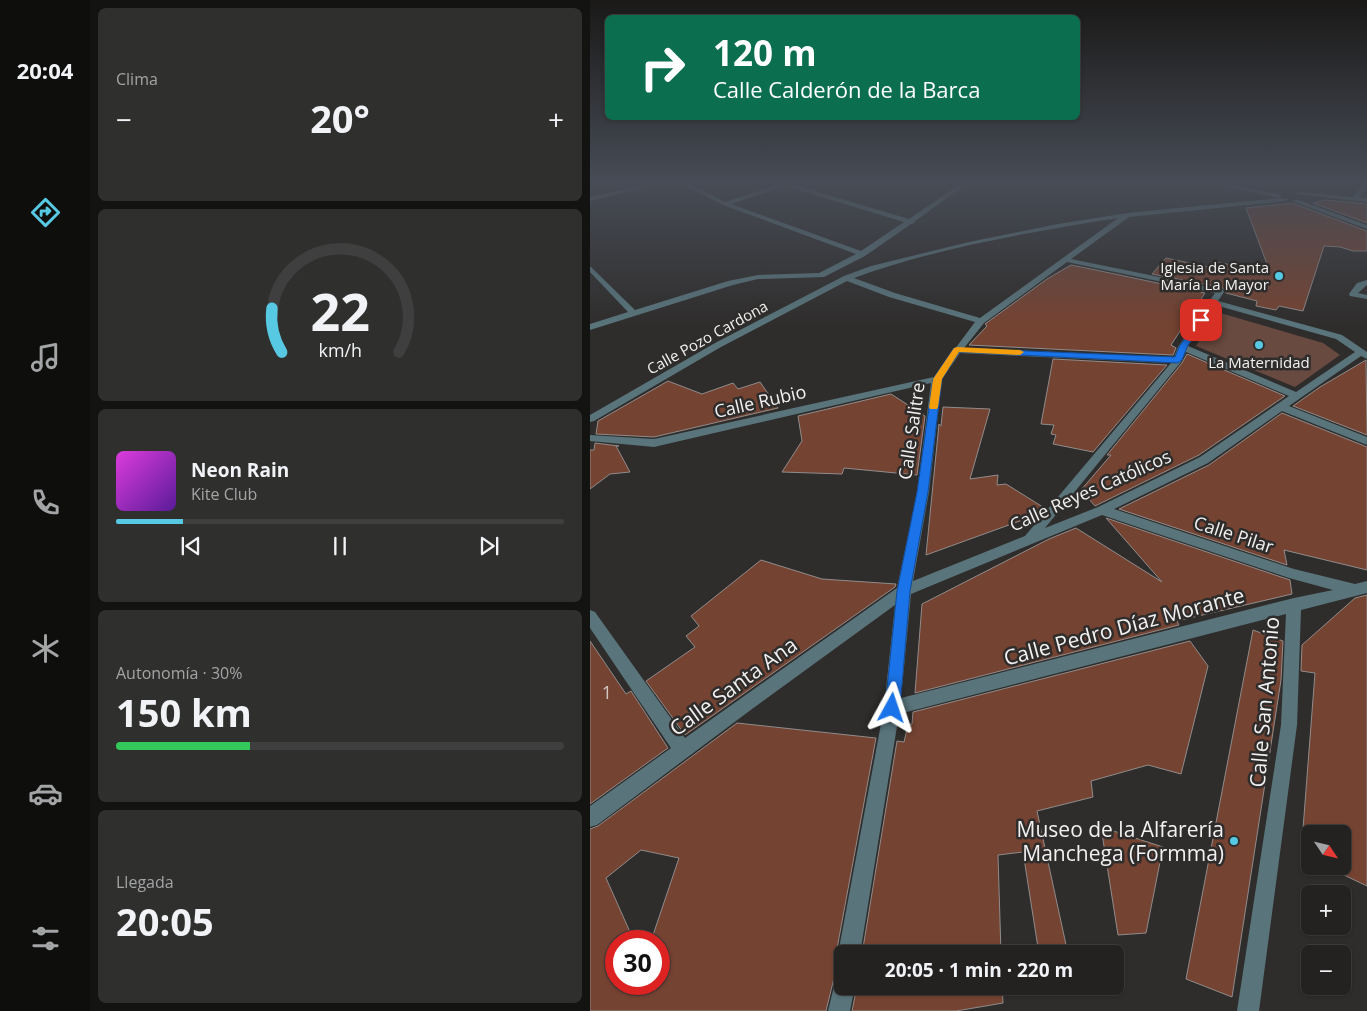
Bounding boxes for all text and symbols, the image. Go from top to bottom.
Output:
text: 120 m [713,29,817,76]
icon: right [630,35,695,100]
text: 20:04 [17,55,73,85]
text: Clima [116,68,158,90]
text: Calle Calderón de la Barca [713,74,980,104]
text: 20° [310,92,370,144]
text: − [116,100,132,138]
text: + [548,100,564,138]
icon: directions [28,195,63,230]
place label: Iglesia de Santa María La Mayor [1160,257,1269,294]
marker: Iglesia de Santa María La Mayor [1273,270,1285,282]
text: 22 [310,275,370,346]
street label: Calle Pozo Cardona [643,295,771,379]
pin [1180,299,1222,341]
icon: arrive [1187,306,1215,334]
text: km/h [318,338,362,362]
marker: La Maternidad [1253,339,1265,351]
icon: music [28,340,63,375]
place label: La Maternidad [1208,352,1310,372]
street label: Calle Rubio [712,379,808,423]
street label: Calle Salitre [892,381,930,481]
street label: Calle Reyes Católicos [1005,444,1175,536]
text: Neon Rain [191,457,289,483]
text: Kite Club [191,483,257,505]
icon: phone [28,485,63,520]
street label: Calle Pilar [1191,510,1278,558]
icon: previous [177,532,205,560]
icon: pause [326,532,354,560]
icon: next [475,532,503,560]
street label: Calle Pedro Díaz Morante [1001,580,1247,672]
street label: Calle San Antonio [1243,615,1285,789]
street label: Calle Santa Ana [664,630,802,742]
icon: climate [28,631,63,666]
text: Autonomía · 30% [116,662,242,684]
house number: 1 [602,680,612,704]
position arrow [865,681,917,733]
text: 150 km [116,686,252,738]
icon: car [28,776,63,811]
place label: Museo de la Alfarería Manchega (Formma) [1017,815,1224,867]
north arrow [1301,825,1351,875]
map controls [1301,825,1351,995]
marker: Museo de la Alfarería Manchega (Formma) [1228,835,1240,847]
text: Llegada [116,871,174,893]
button: + [1301,885,1351,935]
text: 20:05 [116,895,214,947]
icon: filters [28,921,63,956]
speed limit sign: 30 [605,930,670,995]
button: − [1301,945,1351,995]
text: 20:05 · 1 min · 220 m [885,957,1073,983]

